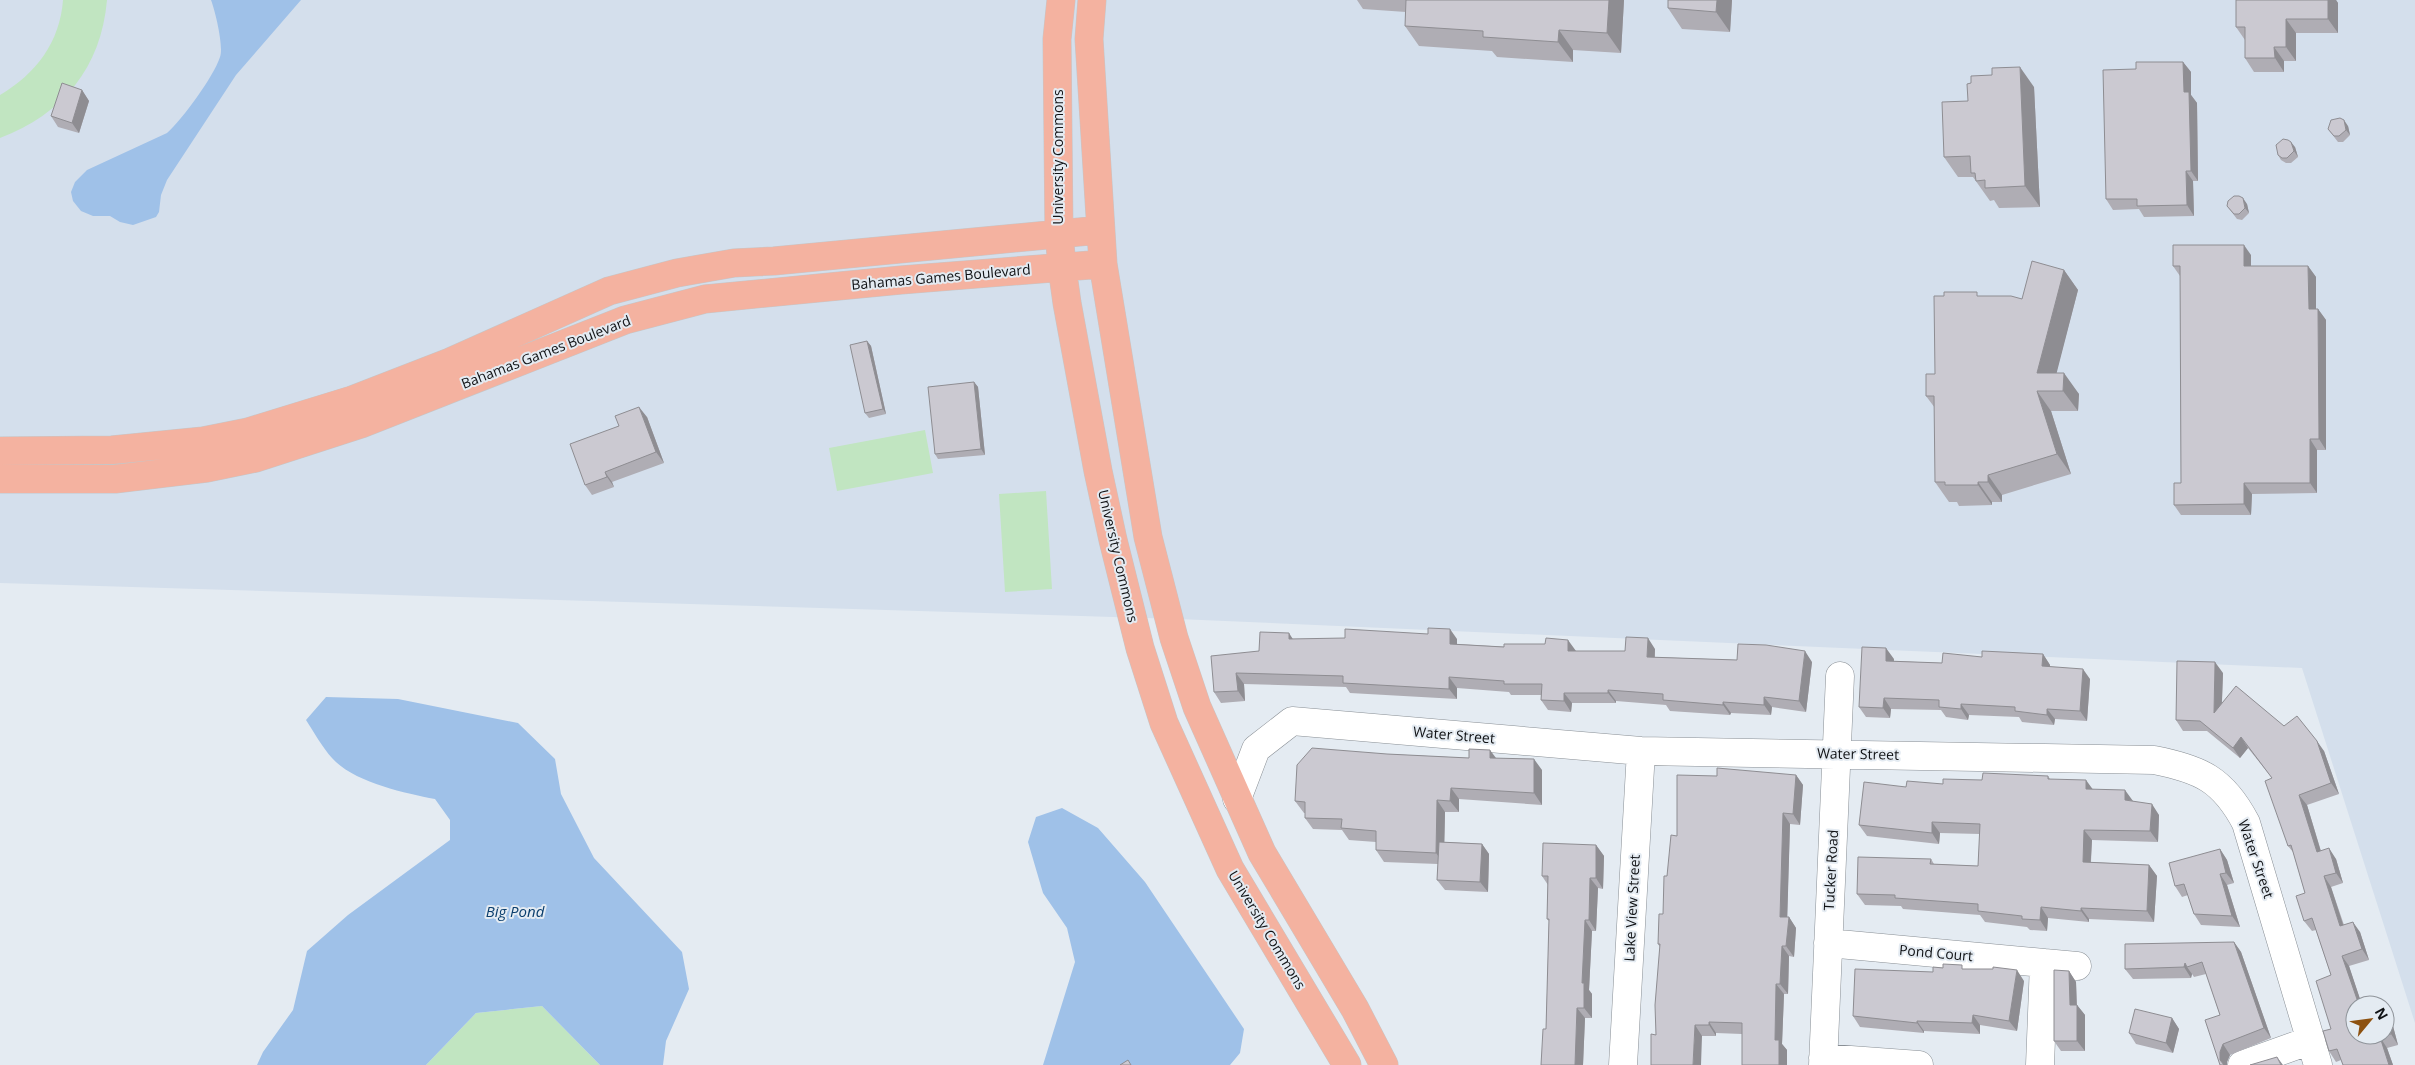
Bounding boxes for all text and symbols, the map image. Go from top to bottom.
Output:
street label: University Commons [1048,89,1067,225]
street label: Bahamas Games Boulevard [851,259,1031,294]
street label: Bahamas Games Boulevard [458,310,633,393]
street label: University Commons [1094,488,1143,624]
street label: Water Street [1412,721,1496,748]
street label: Water Street [1817,743,1899,764]
street label: Water Street [2234,817,2279,901]
street label: Tucker Road [1819,829,1842,911]
street label: Lake View Street [1619,854,1644,962]
street label: University Commons [1224,867,1311,993]
water label: Big Pond [486,901,545,921]
street label: Pond Court [1898,940,1974,965]
north arrow [2345,995,2395,1045]
text: N [2371,1004,2393,1023]

